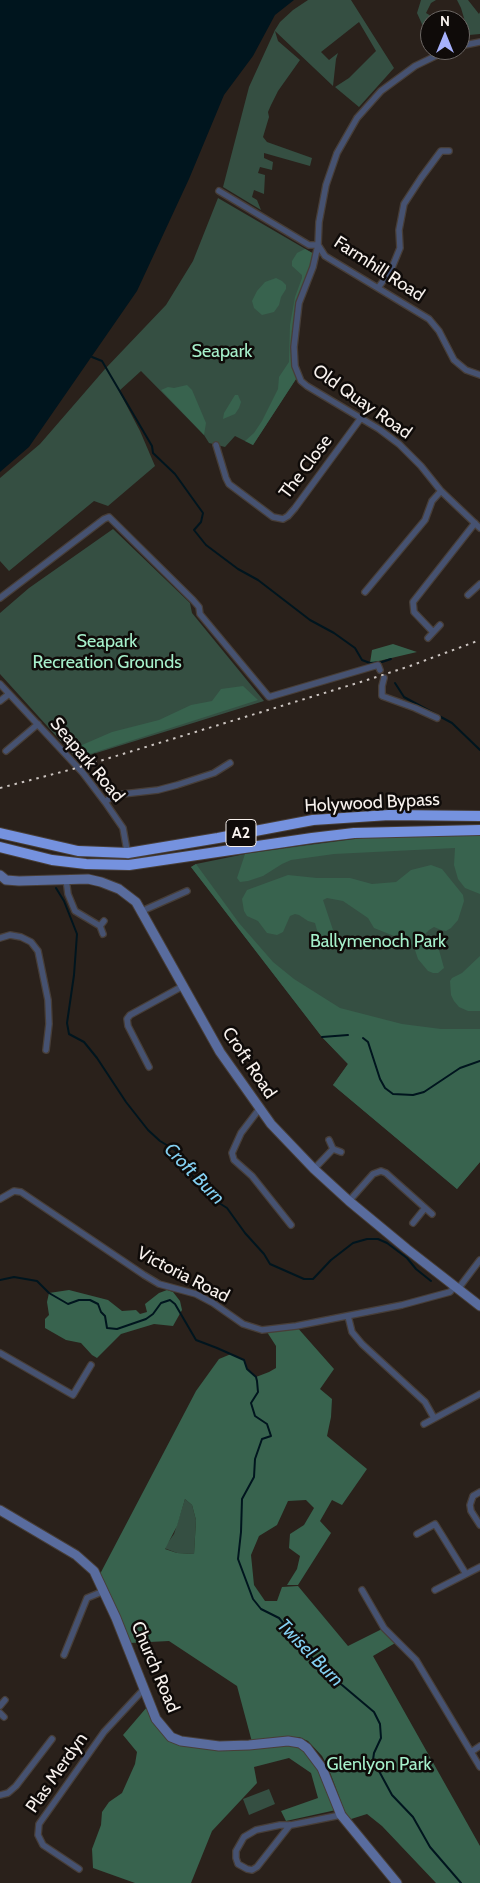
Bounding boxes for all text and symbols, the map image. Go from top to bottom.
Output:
north arrow [420,10,470,60]
text: N [440,12,450,30]
street label: Farmhill Road [330,232,428,306]
park label: Seapark [192,341,252,363]
street label: Old Quay Road [308,360,416,444]
street label: The Close [275,431,337,503]
park label: Seapark Recreation Grounds [32,631,182,674]
street label: Seapark Road [45,713,129,807]
street label: Holywood Bypass [304,789,440,817]
road number: A2 [226,820,256,846]
park label: Ballymenoch Park [310,931,446,953]
street label: Croft Road [217,1023,281,1103]
water label: Croft Burn [159,1138,229,1210]
street label: Victoria Road [133,1242,233,1308]
water label: Twisel Burn [272,1614,348,1692]
street label: Church Road [126,1618,184,1716]
street label: Plas Merdyn [22,1729,92,1817]
park label: Glenlyon Park [327,1754,431,1776]

